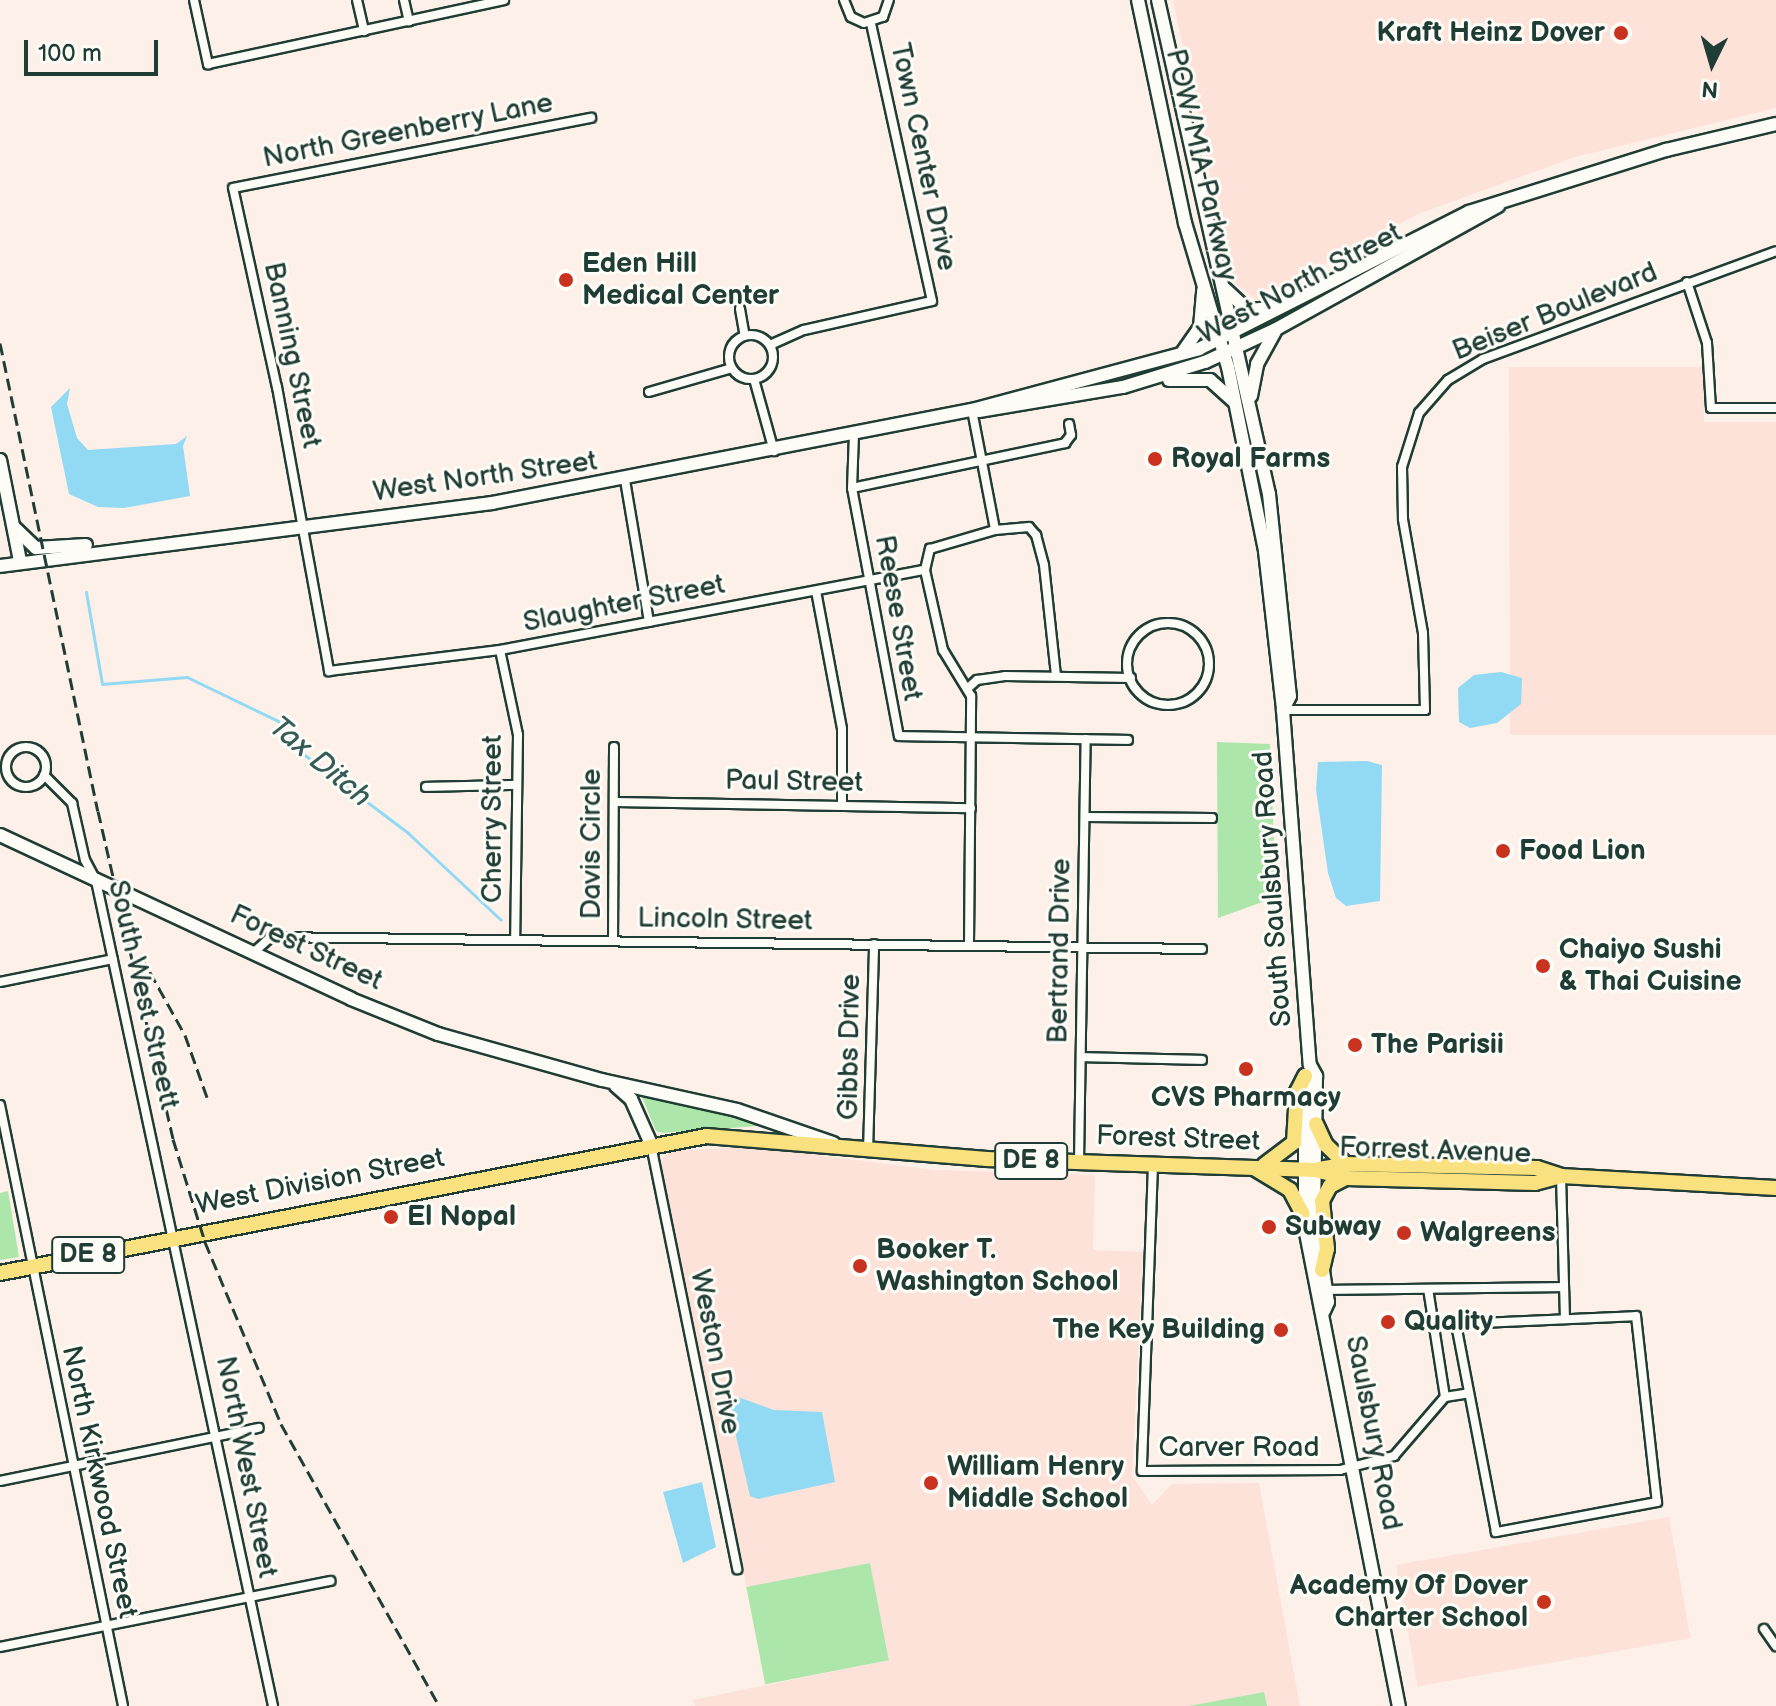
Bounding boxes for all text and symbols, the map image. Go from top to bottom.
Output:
place label: Kraft Heinz Dover [1376,16,1605,50]
scale bar [28,24,162,74]
marker: Kraft Heinz Dover [1612,24,1630,42]
north arrow [1672,24,1752,104]
text: 100 m [38,39,102,68]
street label: Town Center Drive [882,40,964,274]
street label: POW/MIA Parkway [1158,46,1244,284]
text: N [1700,74,1719,103]
street label: North Greenberry Lane [259,86,557,176]
street label: West North Street [1192,216,1408,352]
place label: Eden Hill Medical Center [582,247,779,313]
street label: Beiser Boulevard [1448,256,1662,368]
street label: Banning Street [256,259,328,451]
marker: Eden Hill Medical Center [557,271,575,289]
place label: Royal Farms [1171,442,1330,476]
street label: West North Street [371,445,599,509]
marker: Royal Farms [1146,450,1164,468]
street label: Reese Street [867,532,929,704]
street label: Slaughter Street [520,568,728,640]
water label: Tax Ditch [262,709,378,815]
street label: Cherry Street [476,734,510,904]
street label: South Saulsbury Road [1247,749,1299,1029]
street label: Paul Street [724,764,864,800]
street label: Davis Circle [575,769,609,919]
place label: Food Lion [1519,834,1646,868]
marker: Food Lion [1494,842,1512,860]
street label: Bertrand Drive [1042,858,1078,1044]
street label: South West Streett [100,876,186,1114]
street label: Forest Street [224,898,388,998]
street label: Lincoln Street [637,902,813,938]
place label: Chaiyo Sushi & Thai Cuisine [1559,933,1742,999]
marker: Chaiyo Sushi & Thai Cuisine [1534,957,1552,975]
street label: Gibbs Drive [832,974,868,1120]
place label: The Parisii [1371,1028,1504,1062]
marker: The Parisii [1346,1036,1364,1054]
marker: CVS Pharmacy [1237,1060,1255,1078]
place label: CVS Pharmacy [1151,1081,1341,1115]
street label: Forest Street [1095,1119,1261,1159]
street label: Forrest Avenue [1338,1131,1532,1171]
road number: DE 8 [993,1139,1069,1183]
street label: West Division Street [193,1141,447,1223]
place label: El Nopal [407,1200,516,1234]
marker: El Nopal [382,1208,400,1226]
place label: Subway [1285,1210,1381,1244]
place label: Walgreens [1420,1216,1556,1250]
marker: Subway [1260,1218,1278,1236]
marker: Walgreens [1395,1224,1413,1242]
road number: DE 8 [50,1233,126,1277]
place label: Booker T. Washington School [876,1233,1119,1299]
marker: Booker T. Washington School [851,1257,869,1275]
street label: Weston Drive [683,1267,747,1437]
place label: Quality [1404,1305,1493,1339]
place label: The Key Building [1052,1313,1265,1347]
marker: Quality [1379,1313,1397,1331]
marker: The Key Building [1272,1321,1290,1339]
street label: Saulsbury Road [1338,1332,1408,1534]
street label: North Kirkwood Street [54,1342,144,1622]
street label: North West Street [208,1353,284,1581]
street label: Carver Road [1159,1431,1319,1465]
place label: William Henry Middle School [947,1450,1128,1516]
marker: William Henry Middle School [922,1474,940,1492]
place label: Academy Of Dover Charter School [1289,1569,1528,1635]
marker: Academy Of Dover Charter School [1535,1593,1553,1611]

